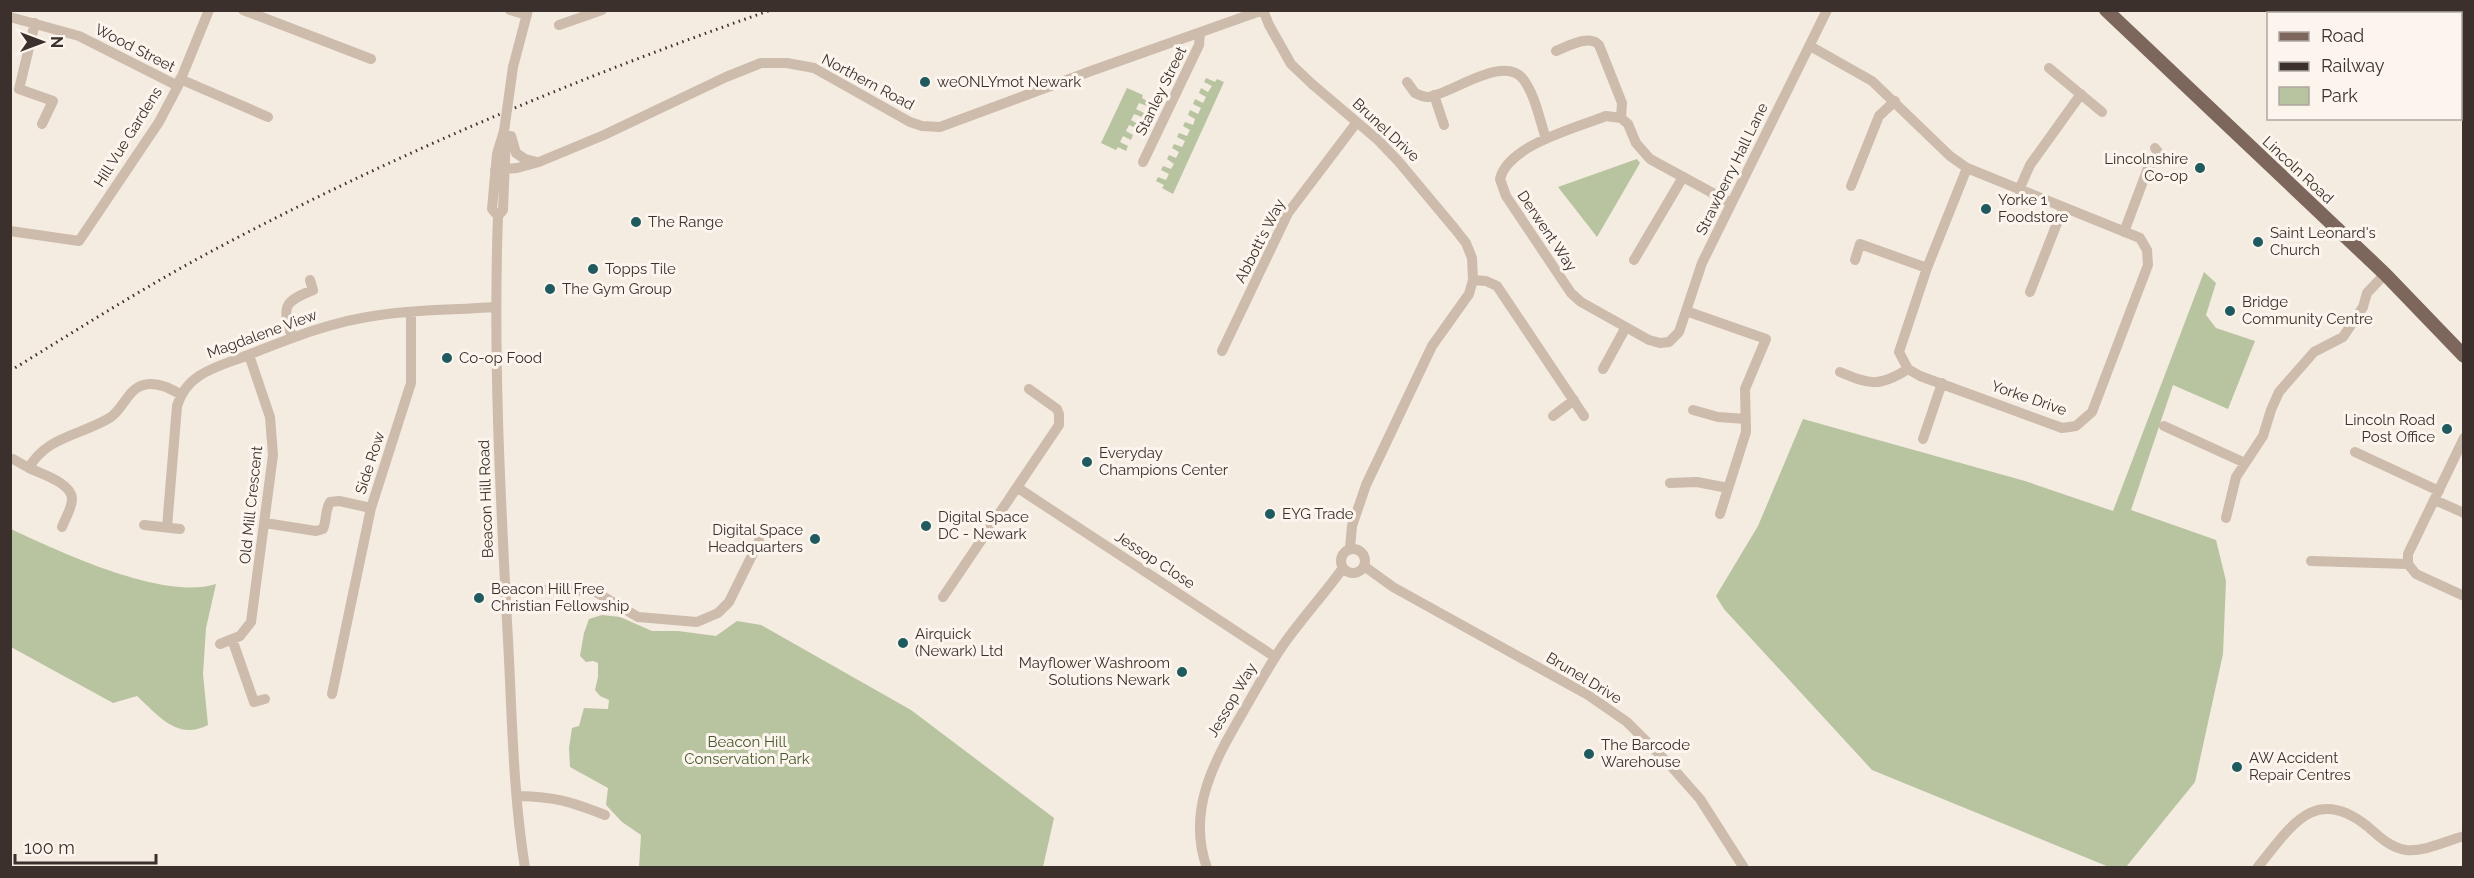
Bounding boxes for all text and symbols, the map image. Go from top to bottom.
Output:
north arrow [12,12,72,72]
legend [2267,12,2462,120]
street label: Wood Street [92,20,178,76]
text: Road [2321,25,2364,46]
text: N [47,36,66,48]
street label: Stanley Street [1132,44,1190,138]
street label: Northern Road [819,50,917,114]
text: Railway [2321,55,2385,76]
place label: weONLYmot Newark [937,73,1081,91]
marker: weONLYmot Newark [918,75,932,89]
street label: Hill Vue Gardens [90,84,166,190]
text: Park [2321,85,2358,106]
street label: Brunel Drive [1349,94,1423,166]
street label: Strawberry Hall Lane [1692,100,1772,238]
street label: Lincoln Road [2259,133,2337,207]
place label: Lincolnshire Co-op [2104,150,2188,185]
marker: Lincolnshire Co-op [2193,161,2207,175]
street label: Derwent Way [1513,187,1581,275]
place label: Yorke 1 Foodstore [1998,191,2069,226]
street label: Abbott's Way [1231,196,1289,286]
marker: Yorke 1 Foodstore [1979,202,1993,216]
place label: The Range [648,213,723,231]
marker: The Range [629,215,643,229]
place label: Saint Leonard's Church [2270,224,2376,259]
marker: Saint Leonard's Church [2251,235,2265,249]
place label: Topps Tile [605,260,676,278]
marker: Topps Tile [586,262,600,276]
place label: The Gym Group [562,280,672,298]
marker: The Gym Group [543,282,557,296]
place label: Bridge Community Centre [2242,293,2373,328]
marker: Bridge Community Centre [2223,304,2237,318]
street label: Magdalene View [204,306,320,362]
place label: Co-op Food [459,349,542,367]
marker: Co-op Food [440,351,454,365]
street label: Yorke Drive [1989,377,2069,419]
place label: Lincoln Road Post Office [2345,411,2435,446]
marker: Lincoln Road Post Office [2440,422,2454,436]
street label: Side Row [351,429,389,497]
street label: Beacon Hill Road [475,439,497,559]
place label: Everyday Champions Center [1099,444,1229,479]
street label: Old Mill Crescent [236,445,266,565]
marker: Everyday Champions Center [1080,455,1094,469]
place label: EYG Trade [1282,505,1354,523]
marker: EYG Trade [1263,507,1277,521]
place label: Digital Space DC - Newark [938,508,1029,543]
marker: Digital Space DC - Newark [919,519,933,533]
place label: Digital Space Headquarters [708,521,803,556]
street label: Jessop Close [1112,527,1199,593]
marker: Digital Space Headquarters [808,532,822,546]
place label: Beacon Hill Free Christian Fellowship [491,580,629,615]
marker: Beacon Hill Free Christian Fellowship [472,591,486,605]
place label: Airquick (Newark) Ltd [915,625,1003,660]
marker: Airquick (Newark) Ltd [896,636,910,650]
street label: Brunel Drive [1543,648,1625,708]
place label: Mayflower Washroom Solutions Newark [1019,654,1170,689]
street label: Jessop Way [1203,660,1261,740]
marker: Mayflower Washroom Solutions Newark [1175,665,1189,679]
park label: Beacon Hill Conservation Park [684,733,810,768]
place label: The Barcode Warehouse [1601,736,1690,771]
marker: The Barcode Warehouse [1582,747,1596,761]
place label: AW Accident Repair Centres [2249,749,2351,784]
marker: AW Accident Repair Centres [2230,760,2244,774]
scale bar [15,827,156,865]
text: 100 m [24,837,75,858]

